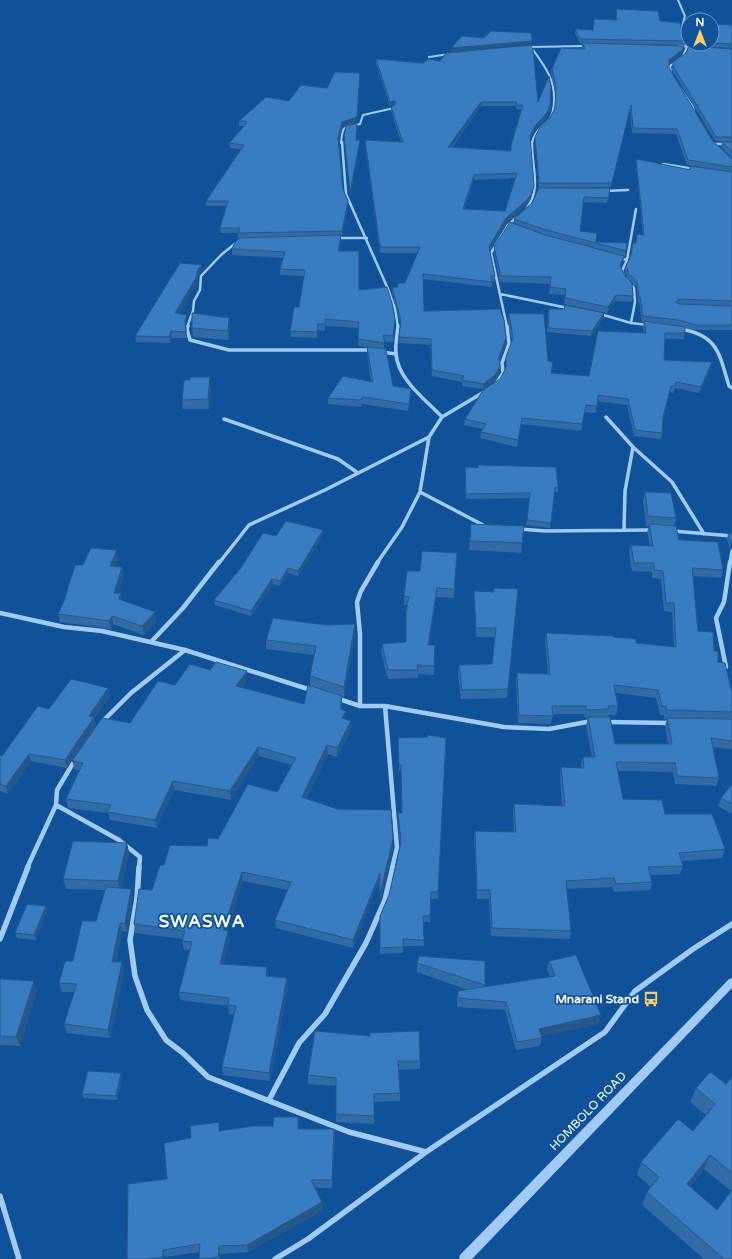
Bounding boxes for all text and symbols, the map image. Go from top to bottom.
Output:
north arrow [680,12,720,52]
text: N [696,16,704,29]
district label: SWASWA [159,911,245,932]
bus stop icon: Mnarani Stand [642,990,660,1008]
place label: Mnarani Stand [555,992,639,1006]
street label: HOMBOLO ROAD [547,1069,629,1153]

